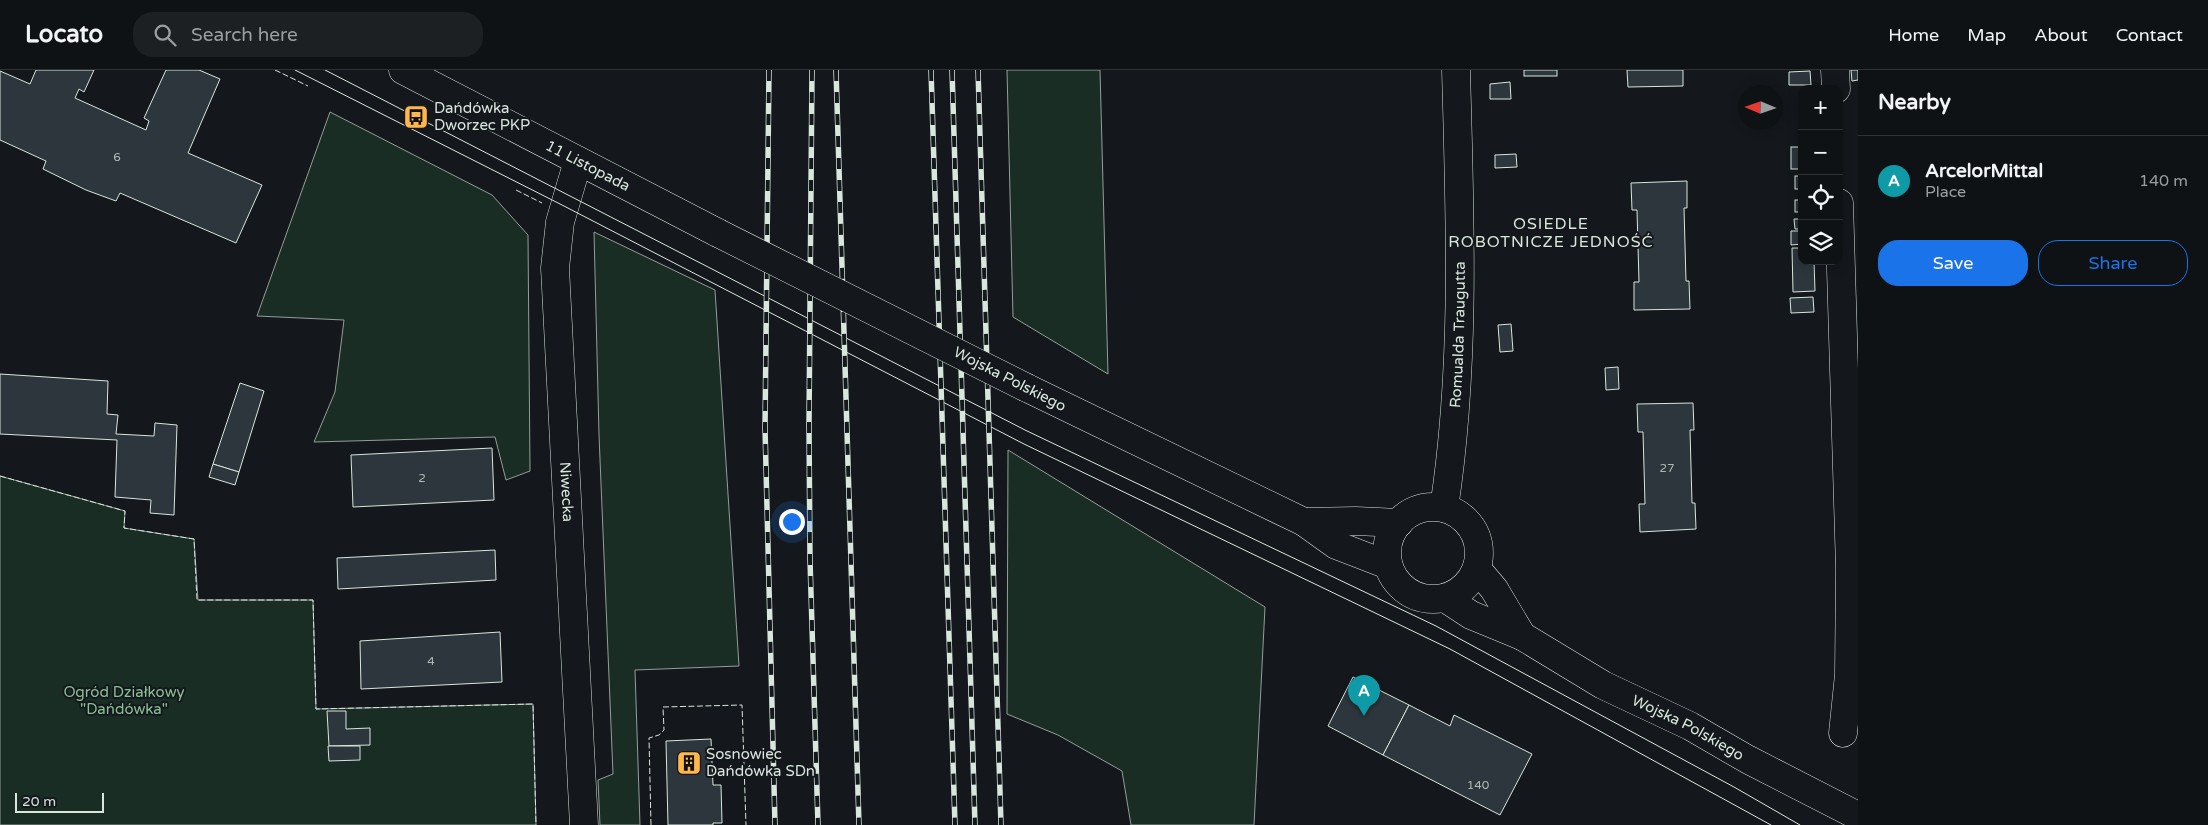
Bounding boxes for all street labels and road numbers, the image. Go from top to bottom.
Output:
street label: 11 Listopada [542,136,633,195]
street label: Romualda Traugutta [1446,261,1469,409]
street label: Wojska Polskiego [951,343,1069,415]
street label: Niwecka [556,461,577,522]
street label: Wojska Polskiego [1629,691,1747,764]

